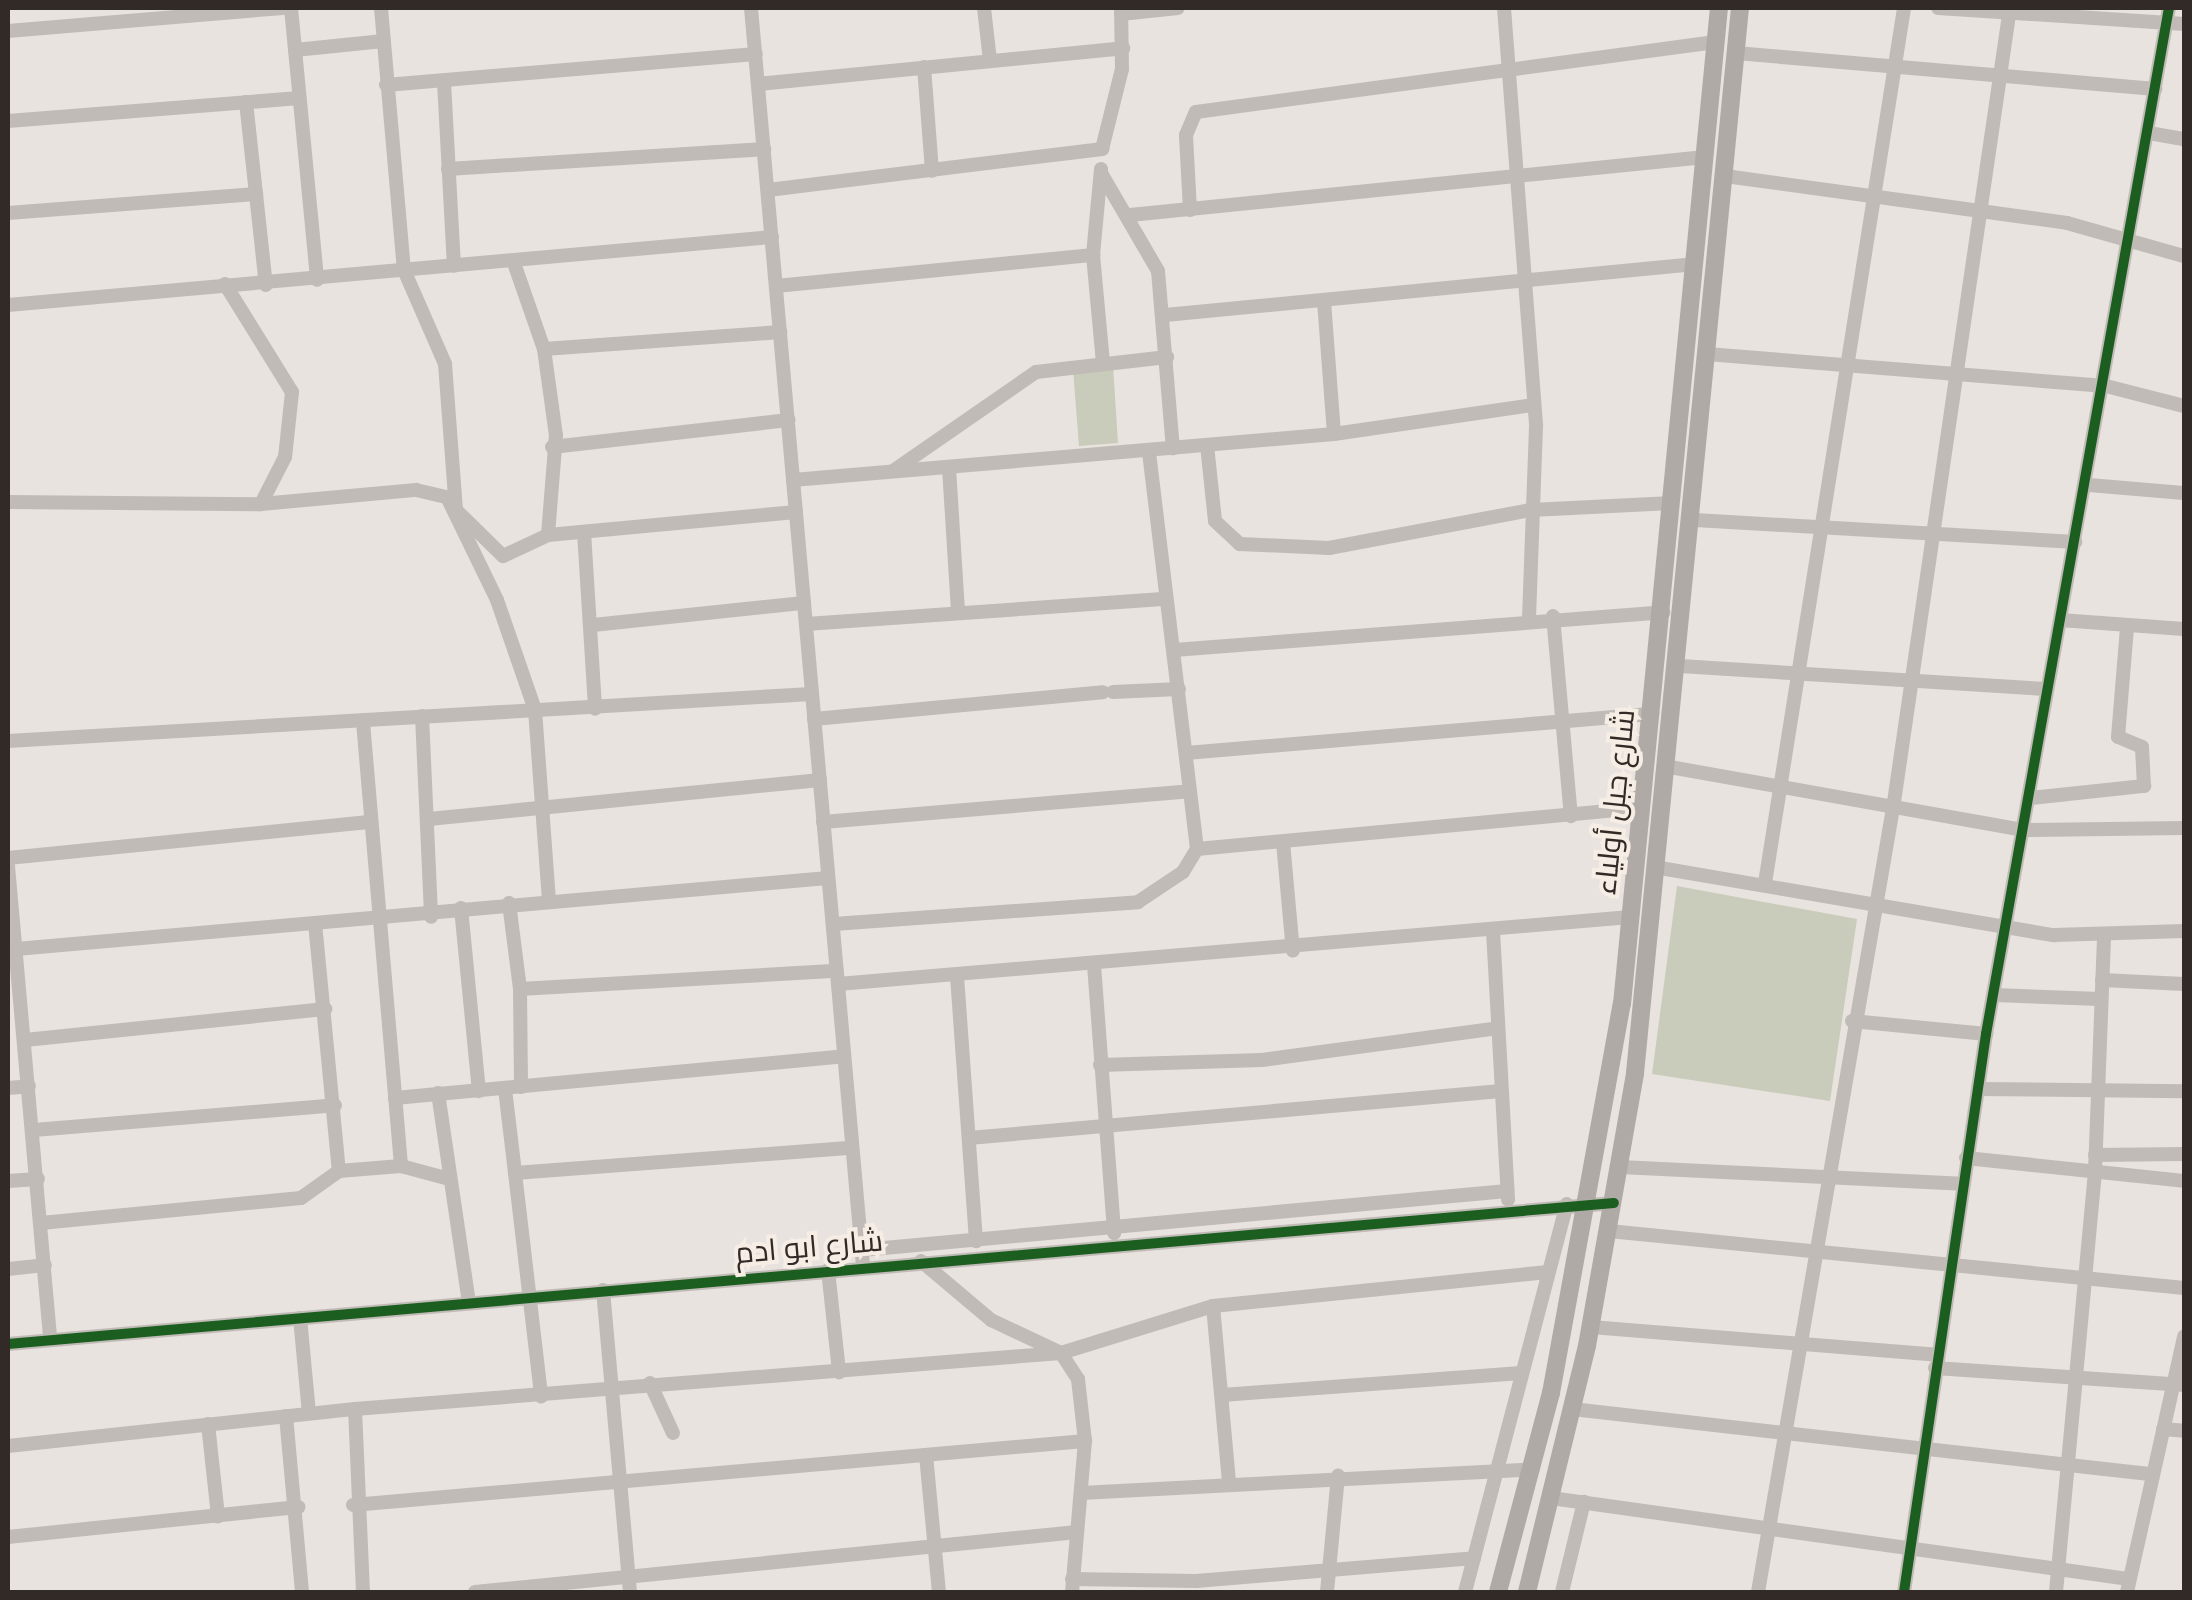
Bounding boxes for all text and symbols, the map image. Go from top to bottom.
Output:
street label: شارع جبل أولياء [1587,707,1643,897]
street label: شارع ابو ادم [734,1223,884,1271]

